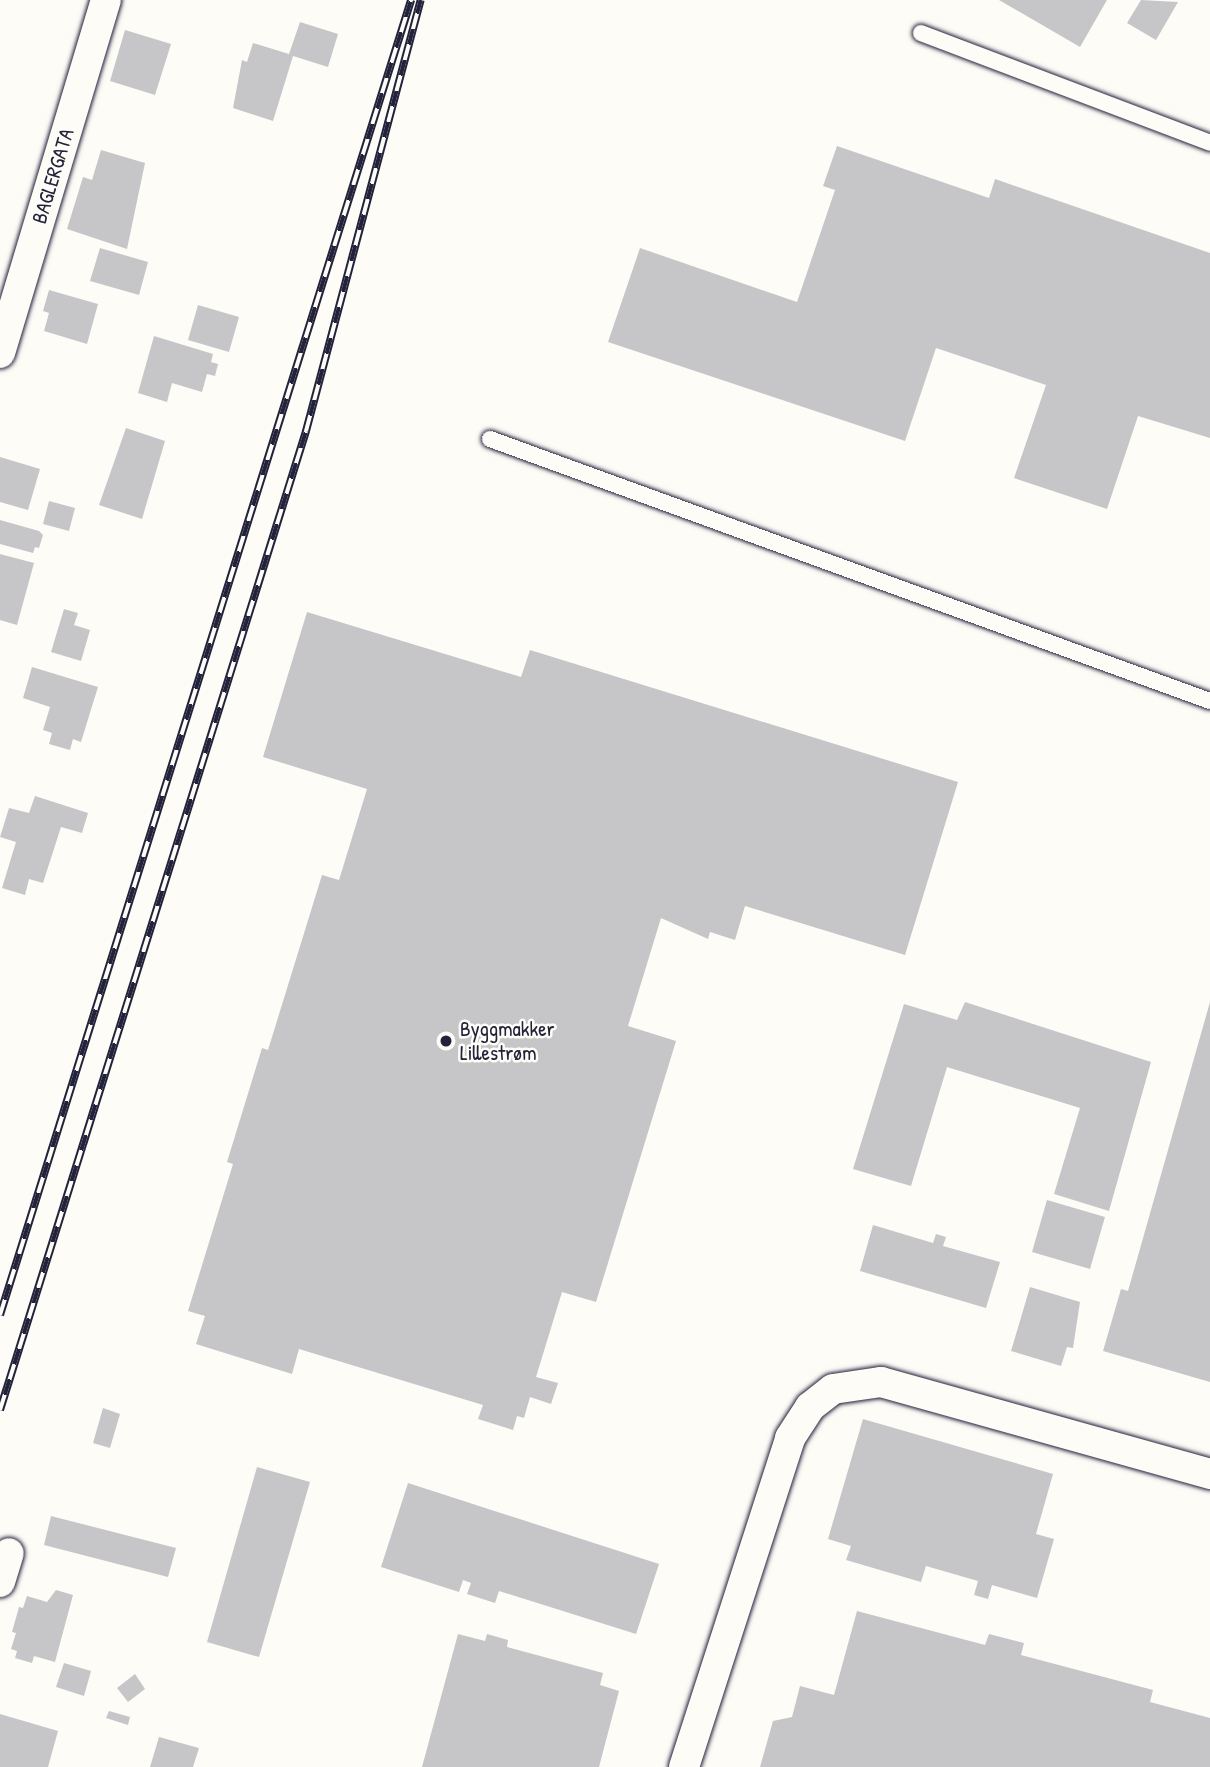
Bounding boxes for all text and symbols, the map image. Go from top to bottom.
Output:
street label: BAGLERGATA [27,125,79,227]
place label: Byggmakker Lillestrøm [460,1016,555,1066]
marker: Byggmakker Lillestrøm [438,1033,454,1049]

